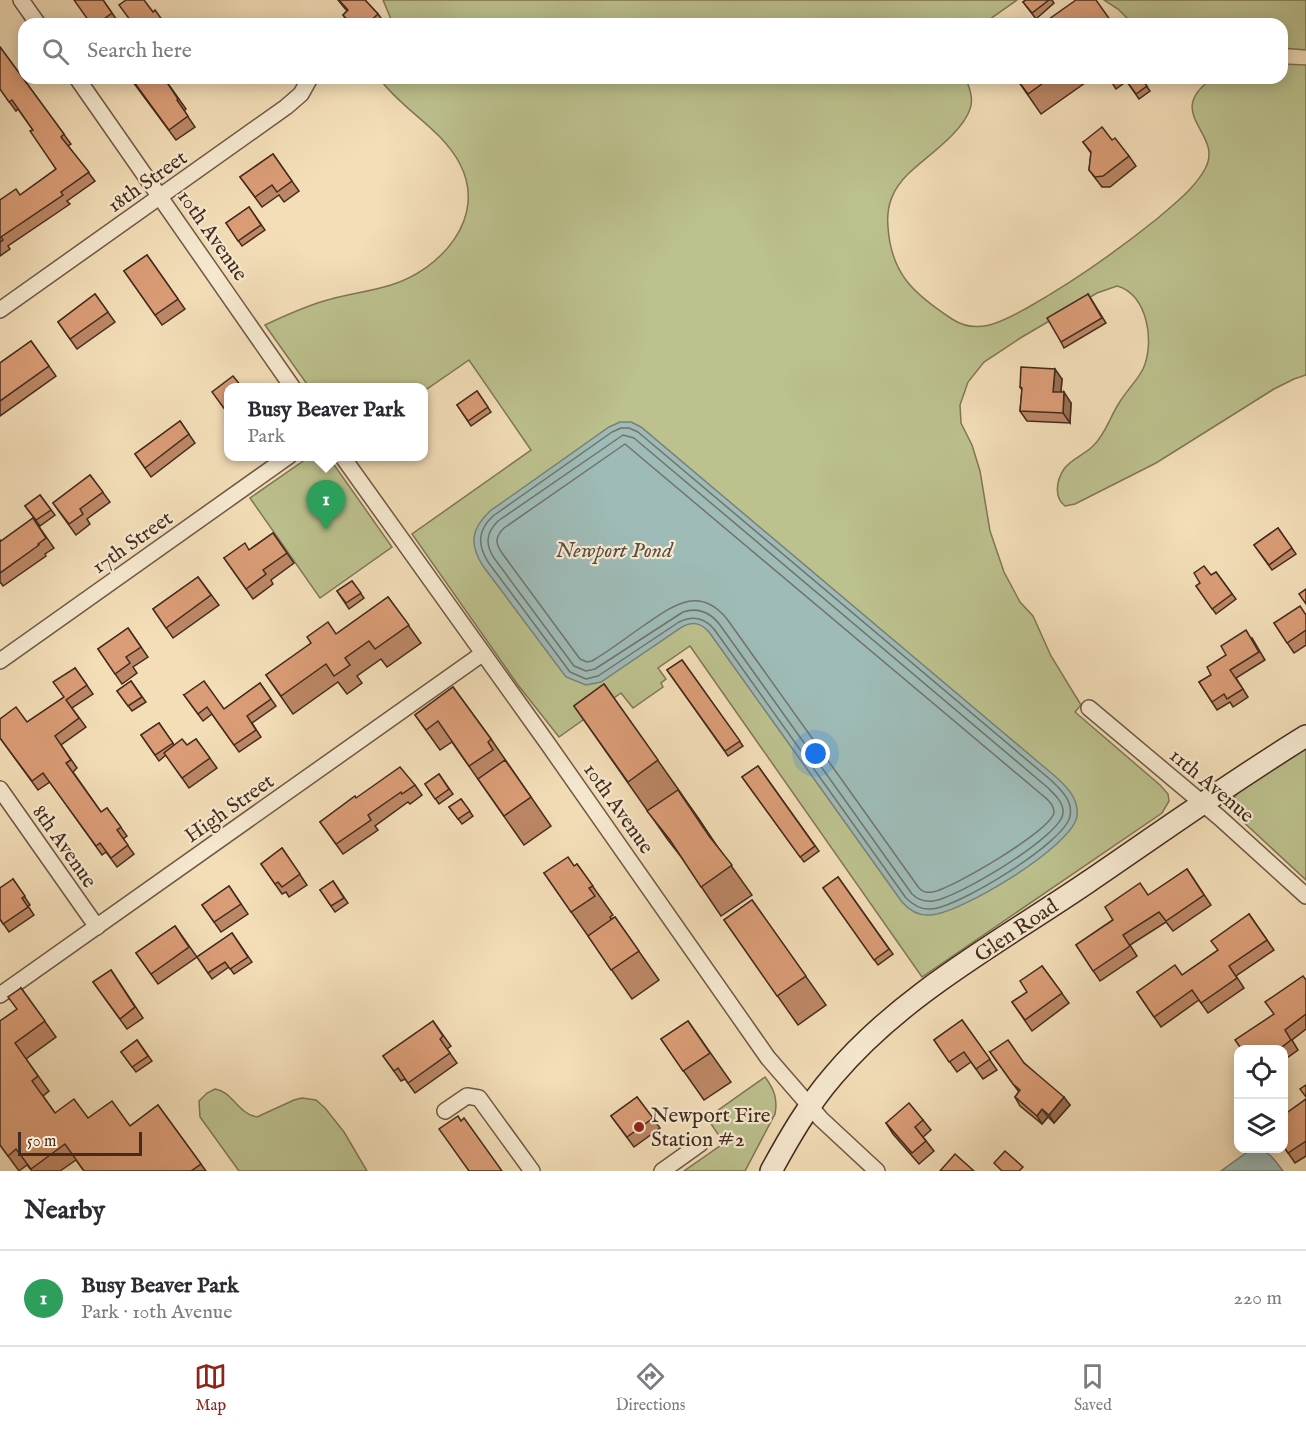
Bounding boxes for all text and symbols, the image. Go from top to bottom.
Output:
search box [18,18,1288,84]
icon: search [39,35,72,68]
text: Search here [87,37,192,65]
street label: 18th Street [103,145,193,219]
street label: 10th Avenue [171,185,253,287]
popup [224,383,428,461]
text: Busy Beaver Park [247,396,405,424]
text: Park [247,424,285,449]
pin: 1 [306,480,346,530]
street label: 17th Street [87,506,179,581]
water label: Newport Pond [555,537,674,565]
your location [801,739,830,768]
street label: 11th Avenue [1163,743,1259,830]
street label: 10th Avenue [577,758,659,860]
street label: High Street [180,769,280,850]
street label: 8th Avenue [25,800,102,894]
street label: Glen Road [970,893,1065,969]
map controls [1234,1045,1288,1153]
button: locate [1234,1045,1288,1099]
button: layers [1234,1099,1288,1153]
place label: Newport Fire Station #2 [651,1103,771,1154]
marker: Newport Fire Station #2 [632,1120,646,1134]
scale bar [18,1129,142,1156]
text: 50 m [27,1132,56,1152]
text: Nearby [24,1194,105,1227]
text: Busy Beaver Park [81,1272,239,1300]
text: 1 [40,1286,47,1311]
text: 220 m [1234,1286,1282,1311]
text: Park · 10th Avenue [81,1300,232,1325]
tab: Map [194,1360,227,1416]
tab: Directions [616,1360,685,1416]
tab: Saved [1074,1360,1112,1416]

